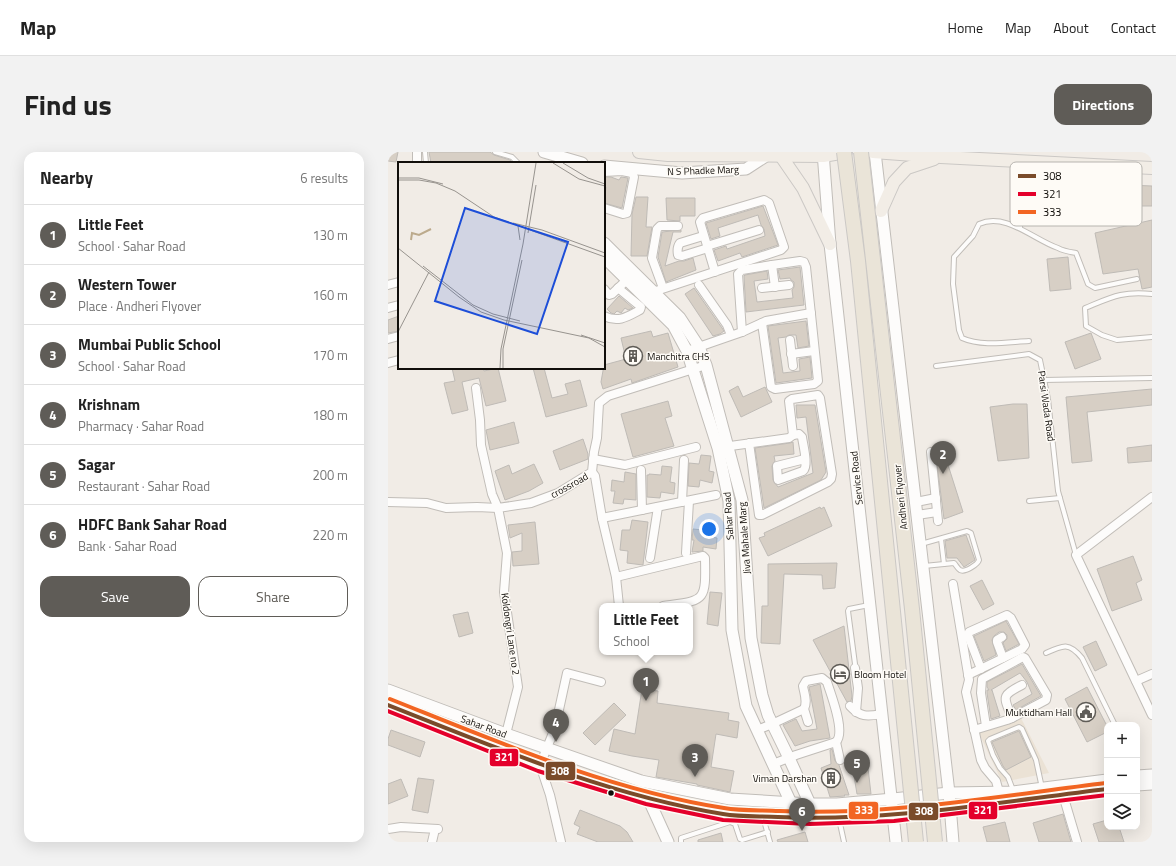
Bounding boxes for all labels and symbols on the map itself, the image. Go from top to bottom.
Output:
inset map [398,162,605,369]
street label: N S Phadke Marg [667,162,739,179]
legend [1010,162,1142,226]
text: 308 [1043,168,1061,184]
text: 321 [1043,186,1061,202]
text: 333 [1043,204,1061,220]
building icon: Manchitra CHS [622,345,644,367]
place label: Manchitra CHS [647,349,710,364]
street label: Parsi Wada Road [1034,370,1059,442]
pin: 2 [930,441,956,474]
street label: Service Road [846,450,867,506]
street label: Andheri Flyover [890,463,911,530]
street label: crossroad [548,469,591,502]
street label: Sahar Road [719,491,738,540]
street label: Jiva Mahale Marg [734,501,755,575]
your location [699,519,719,539]
street label: Koldongri Lane no 2 [497,592,524,676]
hotel icon: Bloom Hotel [829,663,851,685]
place label: Bloom Hotel [854,667,906,682]
pin: 1 [633,668,659,701]
public building icon: Muktidham Hall [1075,701,1097,723]
place label: Muktidham Hall [1005,705,1072,720]
pin: 4 [543,709,569,742]
street label: Sahar Road [459,711,509,742]
pin: 3 [682,744,708,777]
line badge: 321 [489,748,519,767]
text: 321 [495,749,513,765]
pin: 5 [844,750,870,783]
line badge: 308 [545,761,576,781]
text: 308 [551,763,569,779]
building icon: Viman Darshan [820,767,842,789]
place label: Viman Darshan [753,771,817,786]
unlabelled marker [606,788,616,798]
pin: 6 [789,798,815,831]
line badge: 333 [848,801,879,820]
line badge: 321 [968,801,998,820]
text: 333 [855,802,873,818]
line badge: 308 [908,802,939,821]
text: 321 [974,802,992,818]
text: 308 [915,803,933,819]

